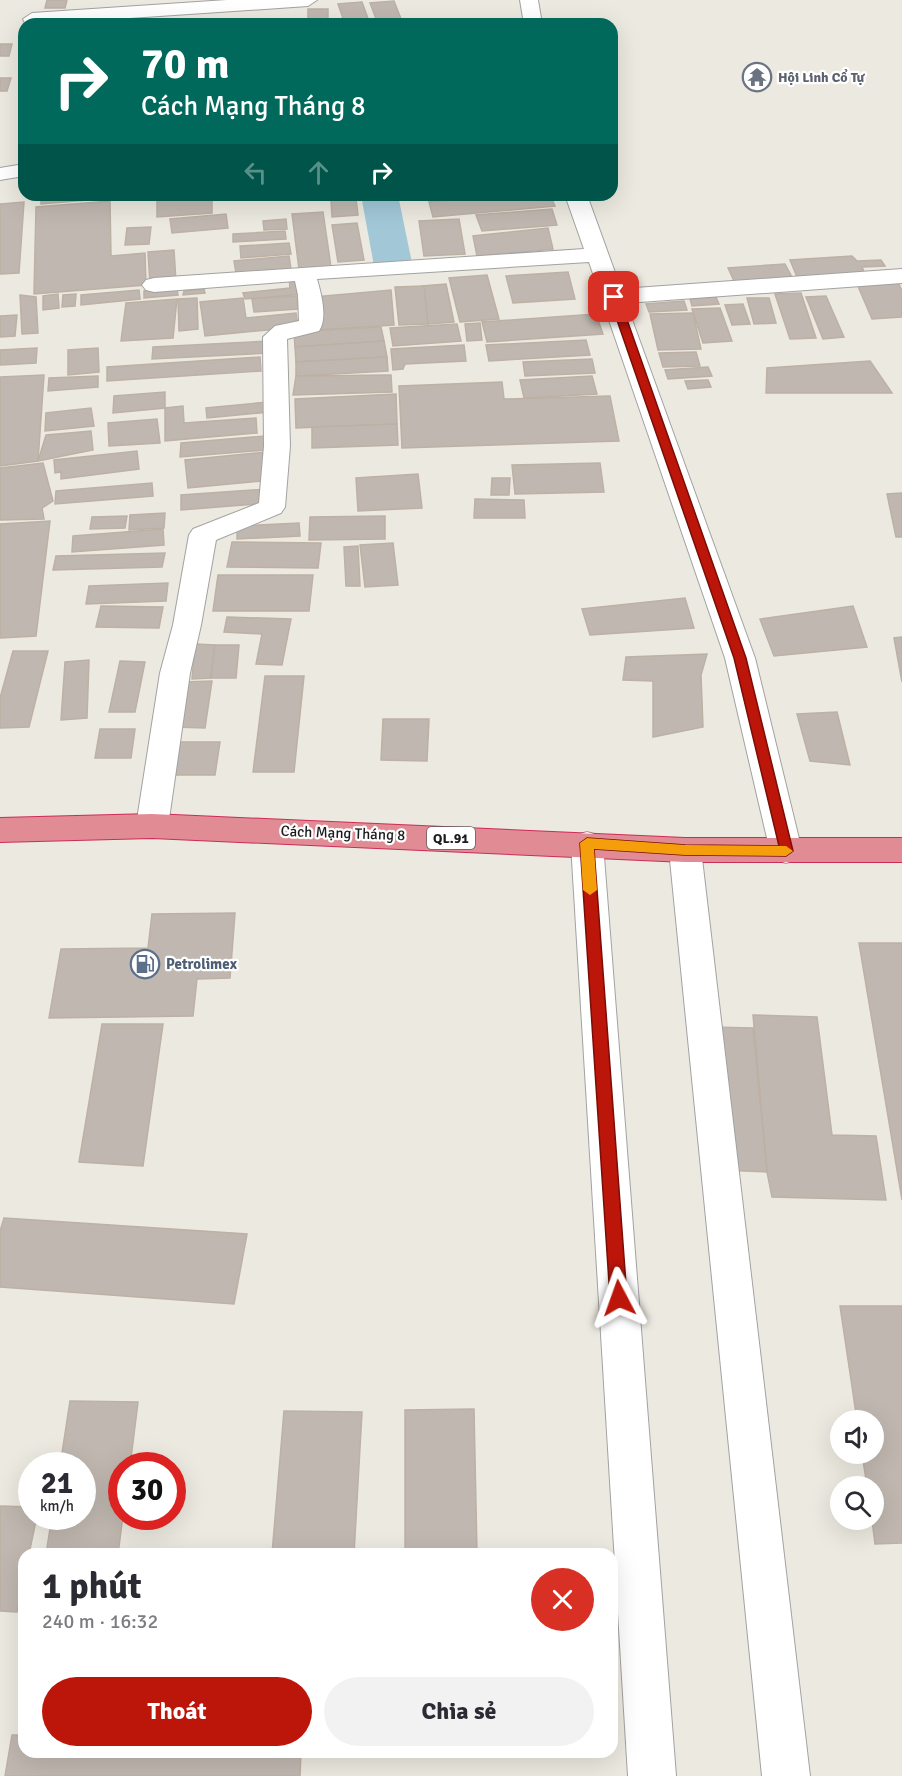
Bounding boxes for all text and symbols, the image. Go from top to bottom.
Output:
text: 70 m [141,39,230,90]
icon: right [42,42,120,120]
temple icon: Hội Linh Cổ Tự [741,61,773,93]
place label: Hội Linh Cổ Tự [778,69,866,86]
text: Cách Mạng Tháng 8 [141,90,366,123]
icon: left [239,156,272,189]
icon: ahead [302,156,335,189]
icon: right [365,156,398,189]
pin [588,271,639,322]
icon: arrive [597,280,630,313]
street label: Cách Mạng Tháng 8 [280,822,406,844]
road number: QL.91 [427,827,475,849]
fuel station icon: Petrolimex [129,948,161,980]
place label: Petrolimex [166,955,238,973]
position arrow [587,1266,651,1330]
map controls [830,1410,884,1530]
button: sound [830,1410,884,1464]
speed limit sign: 30 [108,1452,186,1530]
text: 21 [41,1465,73,1502]
button: search [830,1476,884,1530]
text: km/h [40,1497,74,1515]
text: 1 phút [42,1564,142,1609]
button: close [531,1568,594,1631]
text: 240 m · 16:32 [42,1609,158,1634]
button: Thoát [42,1677,312,1746]
button: Chia sẻ [324,1677,594,1746]

